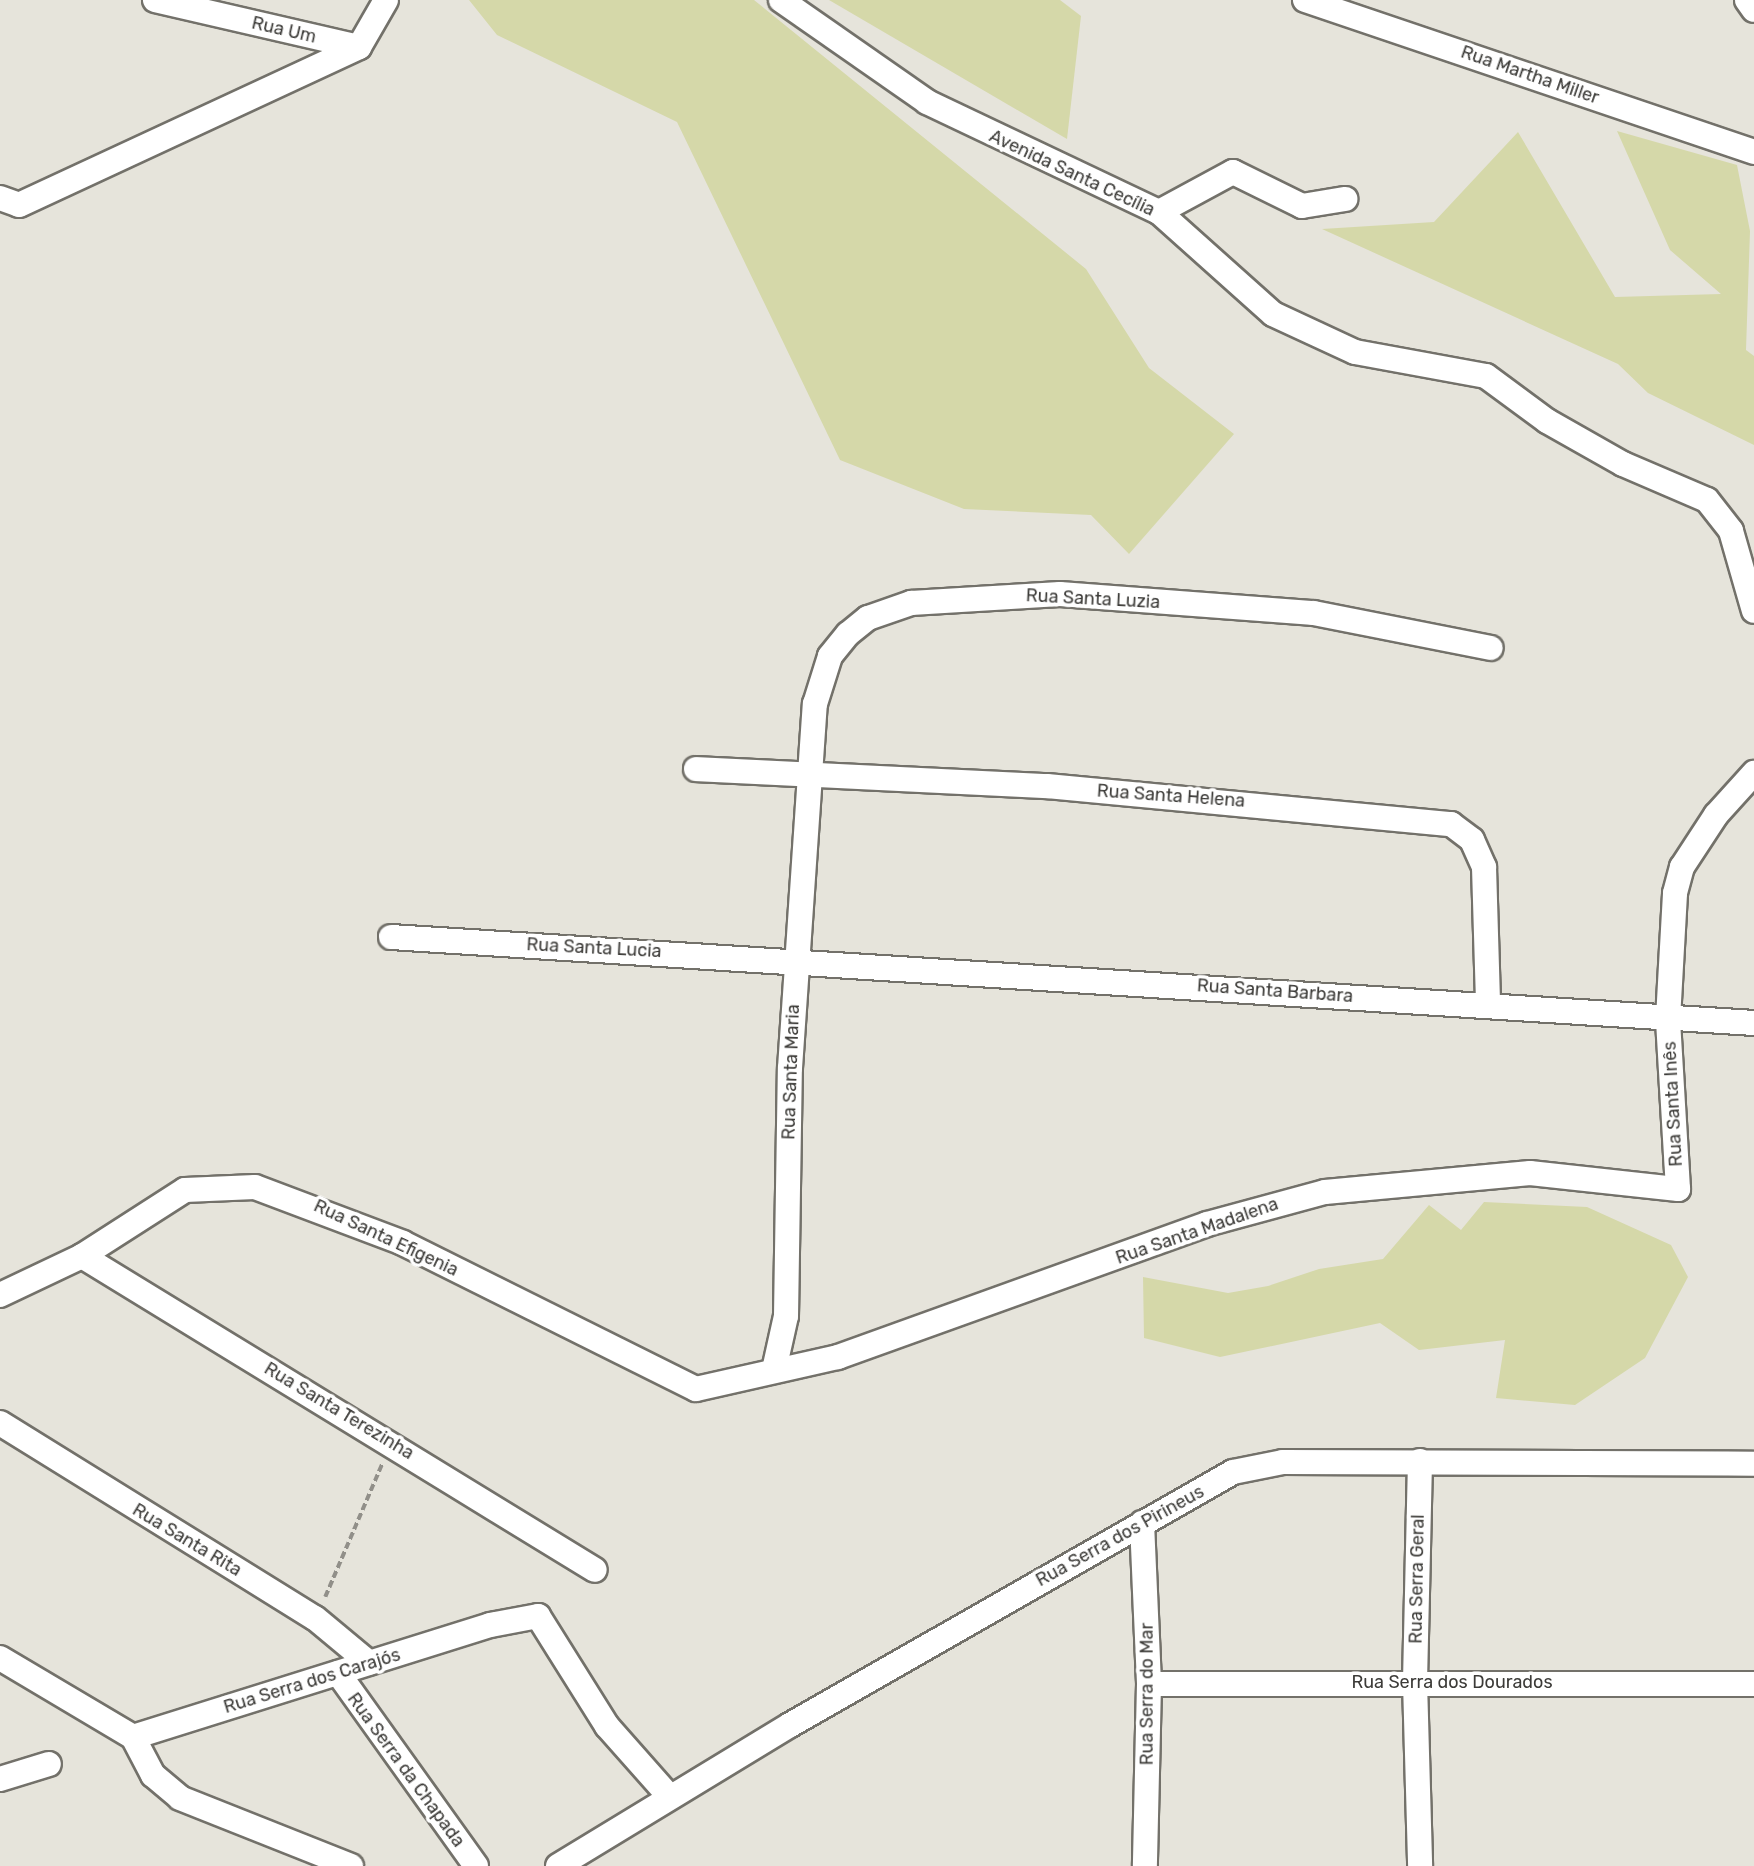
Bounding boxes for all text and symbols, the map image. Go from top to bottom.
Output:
street label: Rua Um [250,12,318,48]
street label: Rua Martha Miller [1458,41,1602,109]
street label: Avenida Santa Cecília [986,125,1158,221]
street label: Rua Santa Luzia [1025,585,1161,613]
street label: Rua Santa Helena [1096,780,1246,812]
street label: Rua Santa Lucia [526,934,662,962]
street label: Rua Santa Barbara [1196,975,1354,1007]
street label: Rua Santa Maria [778,1004,804,1140]
street label: Rua Santa Inês [1659,1041,1687,1167]
street label: Rua Santa Madalena [1113,1193,1281,1269]
street label: Rua Santa Efigenia [310,1195,462,1281]
street label: Rua Santa Terezinha [260,1358,418,1464]
street label: Rua Serra dos Pirineus [1032,1481,1208,1591]
street label: Rua Santa Rita [129,1499,245,1581]
street label: Rua Serra Geral [1405,1514,1429,1644]
street label: Rua Serra do Mar [1136,1623,1158,1765]
street label: Rua Serra dos Carajós [221,1644,403,1718]
street label: Rua Serra dos Dourados [1351,1671,1553,1693]
street label: Rua Serra da Chapada [343,1689,469,1851]

